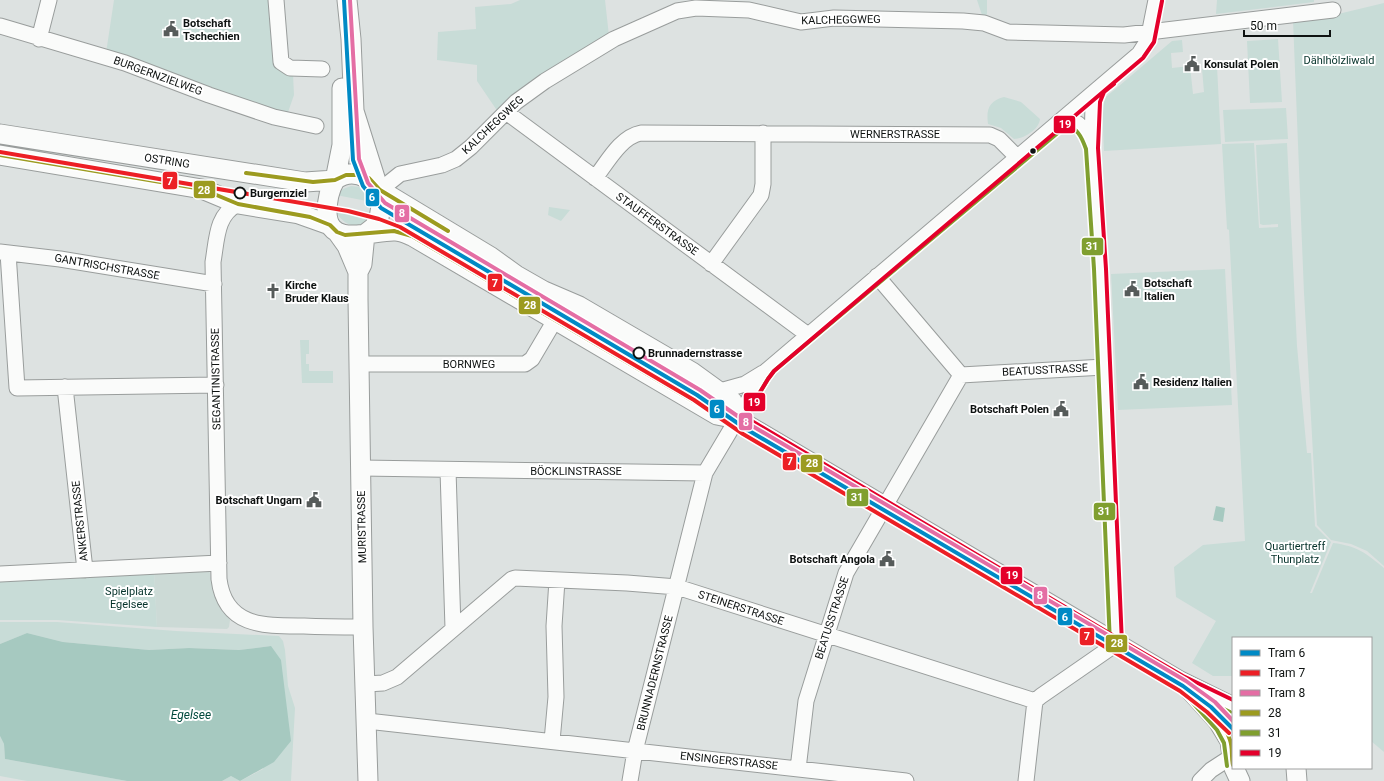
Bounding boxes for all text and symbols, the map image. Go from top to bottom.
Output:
scale bar [1244,12,1330,38]
street label: KALCHEGGWEG [801,13,881,27]
place label: Botschaft Tschechien [183,17,240,43]
text: 50 m [1250,19,1277,33]
public building icon: Botschaft Tschechien [162,20,180,38]
street label: BURGERNZIELWEG [112,54,204,98]
park label: Dählhölzliwald [1304,54,1374,67]
public building icon: Konsulat Polen [1183,55,1201,73]
place label: Konsulat Polen [1204,58,1279,71]
street label: KALCHEGGWEG [460,93,526,157]
line badge: 19 [1053,115,1076,134]
text: 19 [1059,118,1071,131]
street label: WERNERSTRASSE [850,128,940,141]
unlabelled marker [1028,146,1038,156]
street label: OSTRING [143,151,191,171]
line badge: 7 [162,171,178,190]
text: 7 [167,175,173,188]
line badge: 28 [193,180,216,199]
text: 28 [198,184,210,197]
marker: Burgernziel [233,186,247,200]
place label: Burgernziel [250,187,307,200]
line badge: 6 [365,188,380,207]
street label: STAUFFERSTRASSE [613,190,701,258]
text: 6 [369,191,375,204]
line badge: 8 [394,204,410,223]
text: 8 [399,207,405,220]
line badge: 31 [1081,237,1104,256]
text: 31 [1086,240,1098,253]
street label: GANTRISCHSTRASSE [53,251,161,283]
line badge: 7 [487,273,503,292]
text: 7 [492,277,498,290]
place label: Botschaft Italien [1144,277,1192,303]
place label: Kirche Bruder Klaus [285,279,349,305]
public building icon: Botschaft Italien [1123,280,1141,298]
church icon: Kirche Bruder Klaus [264,282,282,300]
line badge: 28 [518,296,541,315]
text: 28 [524,299,536,312]
street label: SEGANTINISTRASSE [209,328,223,430]
marker: Brunnadernstrasse [632,346,646,360]
place label: Brunnadernstrasse [648,347,742,360]
street label: BORNWEG [443,358,495,371]
street label: BEATUSSTRASSE [1002,361,1088,379]
public building icon: Residenz Italien [1132,373,1150,391]
place label: Residenz Italien [1153,376,1232,389]
line badge: 19 [743,392,766,412]
text: 19 [748,396,760,409]
line badge: 6 [709,399,725,419]
public building icon: Botschaft Polen [1052,400,1070,418]
text: 6 [714,403,720,416]
place label: Botschaft Polen [970,403,1049,416]
line badge: 8 [738,412,753,431]
text: 8 [743,416,749,429]
line badge: 7 [782,452,797,471]
line badge: 28 [800,454,823,473]
text: 7 [787,455,793,468]
text: 28 [806,457,818,470]
street label: BÖCKLINSTRASSE [530,465,622,478]
street label: ANKERSTRASSE [69,480,91,562]
line badge: 31 [846,488,869,507]
street label: MURISTRASSE [355,490,369,564]
public building icon: Botschaft Ungarn [305,491,323,509]
text: 31 [851,491,863,504]
place label: Botschaft Ungarn [215,494,302,507]
line badge: 31 [1093,502,1116,521]
text: 31 [1098,505,1110,518]
park label: Quartiertreff Thunplatz [1265,540,1325,566]
public building icon: Botschaft Angola [878,550,896,568]
place label: Botschaft Angola [790,553,875,566]
line badge: 19 [1000,566,1023,585]
text: 19 [1006,569,1018,582]
street label: BEATUSSTRASSE [813,575,851,661]
park label: Spielplatz Egelsee [105,585,153,611]
line badge: 8 [1033,586,1048,605]
street label: STEINERSTRASSE [696,588,786,628]
text: 8 [1037,589,1043,602]
line badge: 6 [1057,607,1073,626]
text: 6 [1062,611,1068,624]
street label: BRUNNADERNSTRASSE [634,614,676,732]
line badge: 7 [1079,627,1095,646]
text: 7 [1084,630,1090,643]
line badge: 28 [1105,634,1128,653]
text: 28 [1111,637,1123,650]
legend [1232,637,1372,769]
text: Tram 6 [1268,646,1306,660]
text: Tram 7 [1268,666,1306,680]
text: Tram 8 [1268,686,1306,700]
text: 28 [1268,706,1282,720]
water label: Egelsee [171,708,211,722]
text: 31 [1268,726,1282,740]
text: 19 [1268,746,1282,760]
street label: ENSINGERSTRASSE [679,749,779,773]

